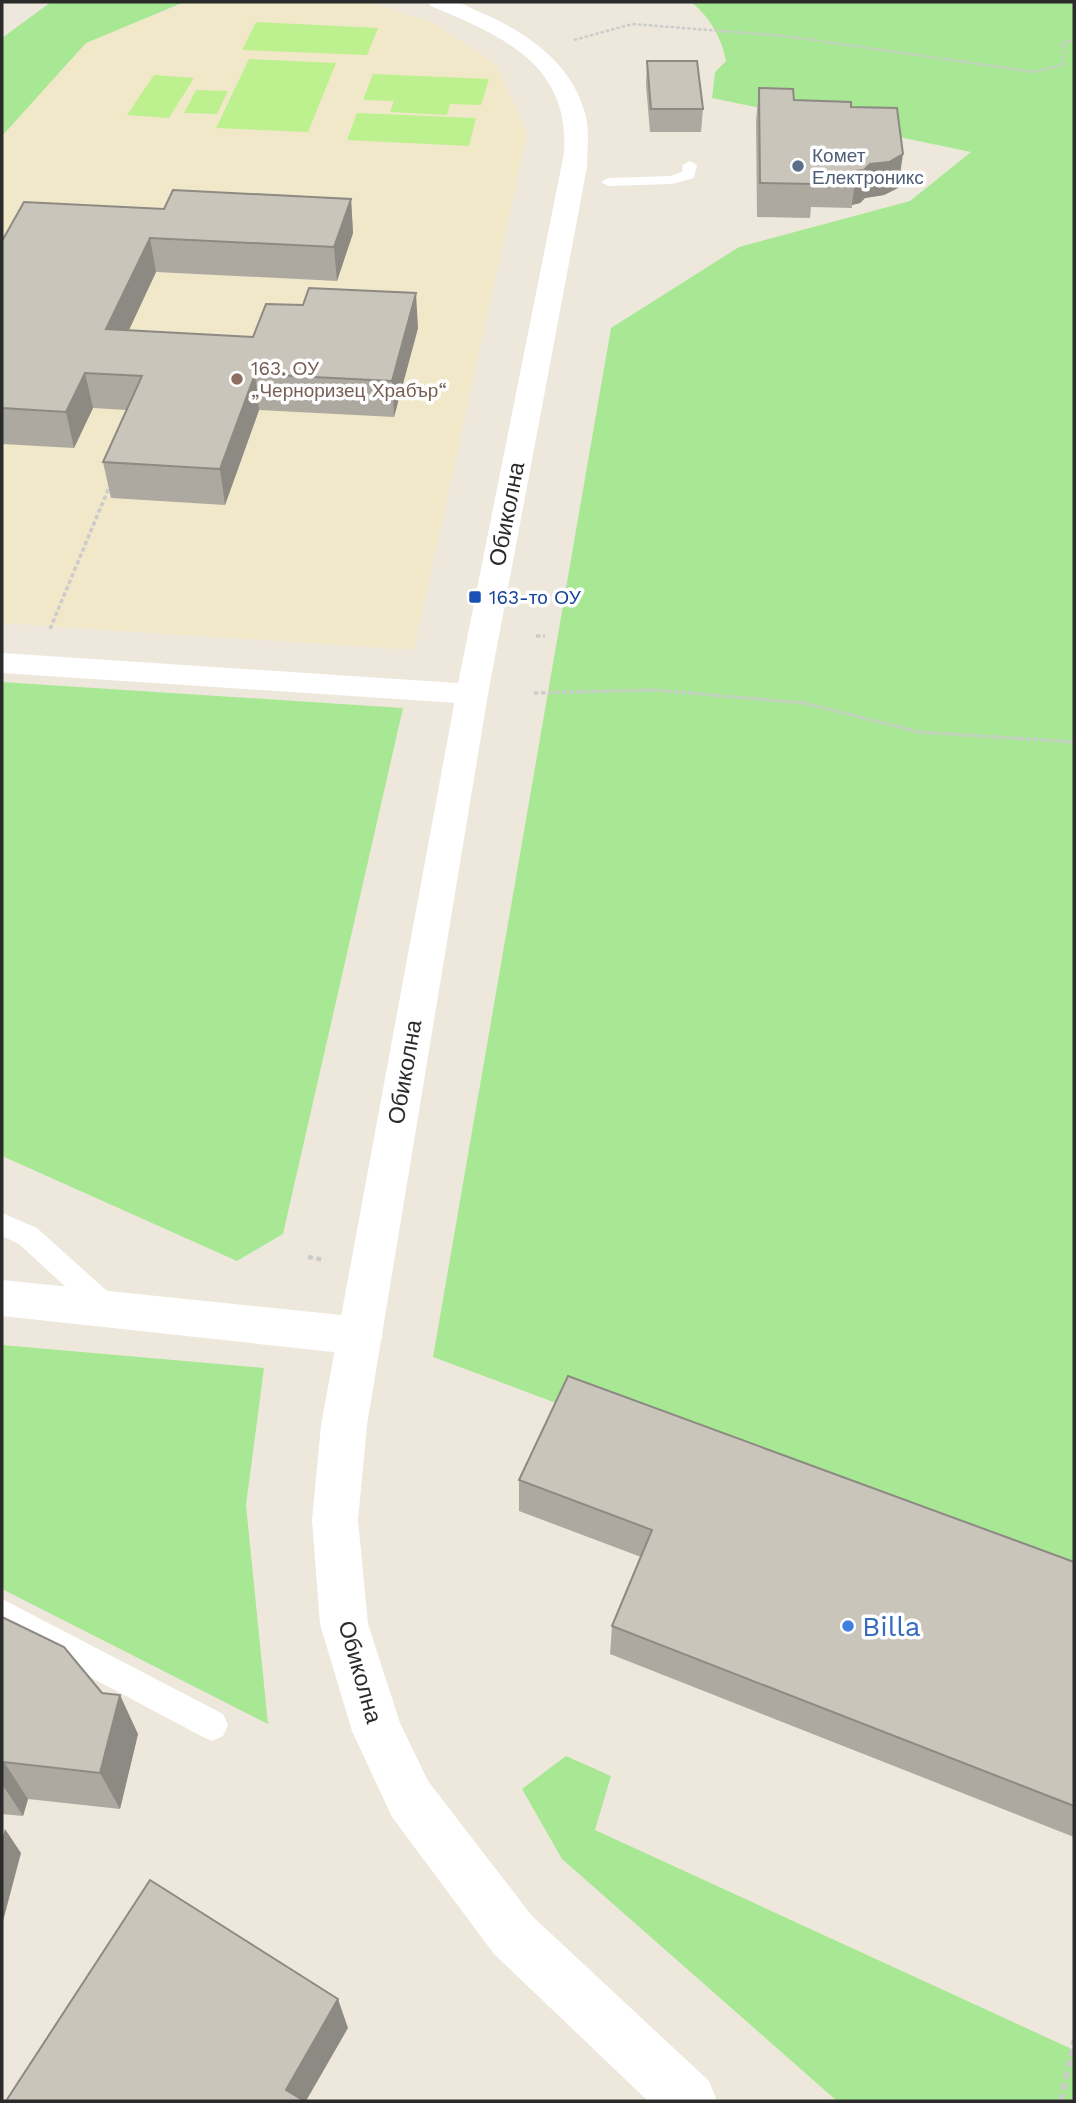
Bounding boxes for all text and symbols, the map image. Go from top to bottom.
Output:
place label: Комет Електроникс [812,144,924,189]
marker: Комет Електроникс [790,158,806,174]
place label: 163. ОУ „Черноризец Храбър“ [251,357,447,402]
marker: 163. ОУ „Черноризец Храбър“ [229,371,245,387]
street label: Обиколна [484,459,530,568]
place label: 163-то ОУ [489,586,582,609]
marker: 163-то ОУ [467,589,483,605]
street label: Обиколна [383,1018,427,1126]
place label: Billa [862,1610,921,1643]
street label: Обиколна [332,1618,388,1727]
marker: Billa [840,1618,856,1634]

